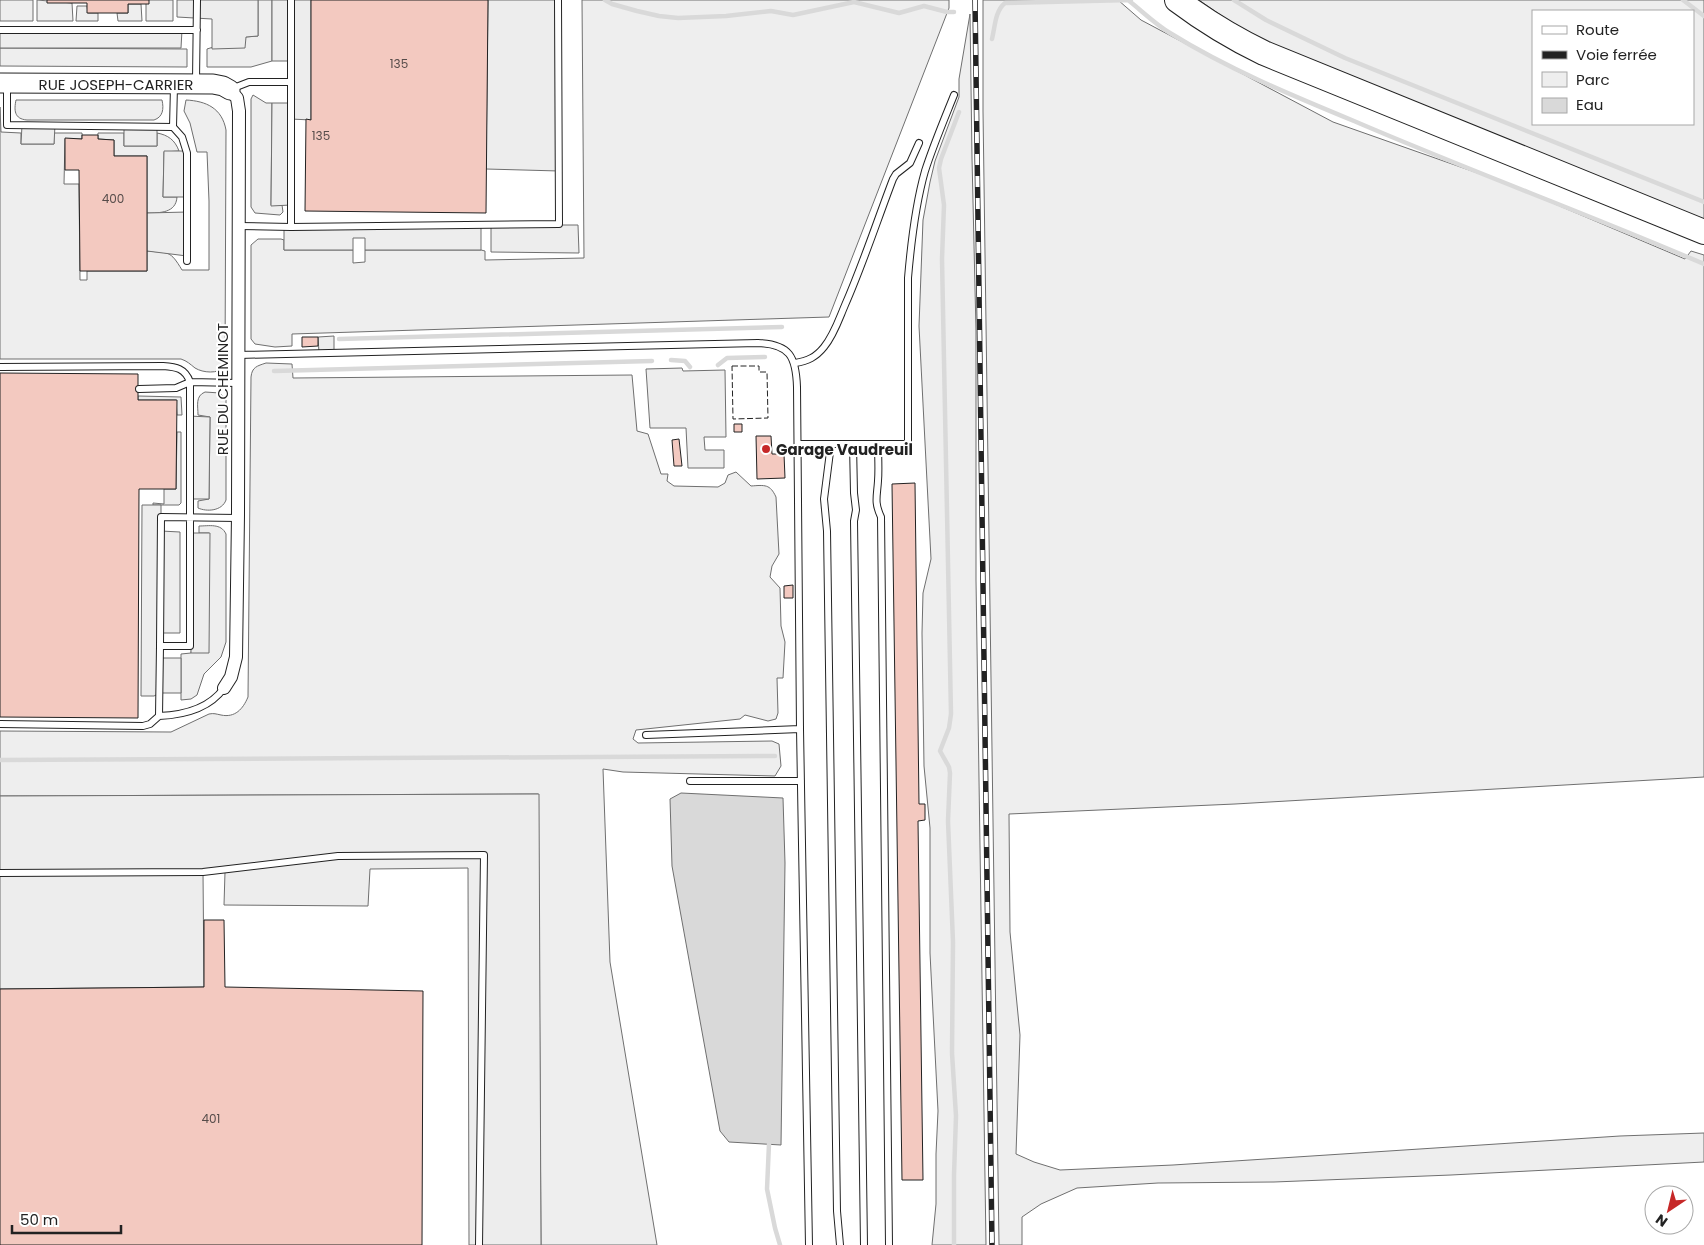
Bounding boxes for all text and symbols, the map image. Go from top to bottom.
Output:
legend [1532,10,1694,125]
text: Route [1576,19,1619,40]
text: Voie ferrée [1576,44,1657,65]
house number: 135 [390,55,408,72]
text: Parc [1576,69,1610,90]
street label: RUE JOSEPH-CARRIER [39,74,193,95]
text: Eau [1576,94,1603,115]
house number: 135 [312,127,330,144]
house number: 400 [102,190,124,207]
street label: RUE DU CHEMINOT [212,323,233,455]
place label: Garage Vaudreuil [776,439,913,460]
marker: Garage Vaudreuil [760,443,772,455]
house number: 401 [202,1110,220,1127]
north arrow [1644,1185,1694,1235]
scale bar [12,1202,121,1234]
text: 50 m [20,1209,58,1230]
text: N [1651,1209,1672,1232]

